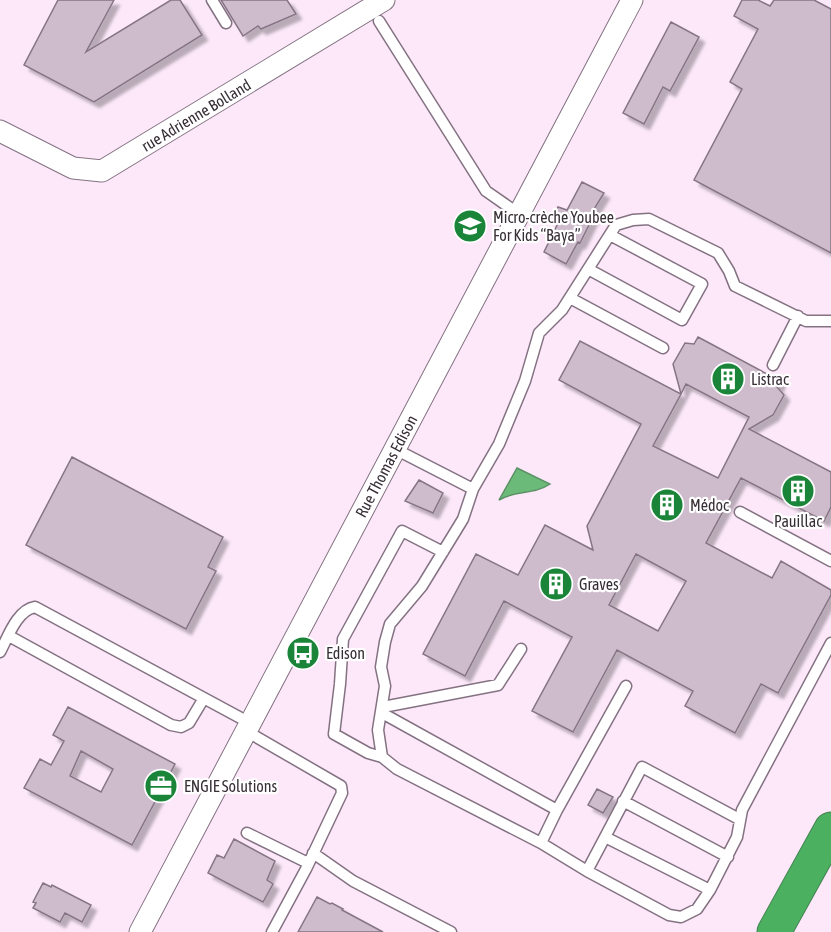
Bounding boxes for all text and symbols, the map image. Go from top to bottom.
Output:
street label: rue Adrienne Bolland [138,75,254,155]
school or university icon: Micro-crèche Youbee For Kids “Baya” [452,208,488,244]
place label: Micro-crèche Youbee For Kids “Baya” [493,208,614,245]
building icon: Listrac [710,361,746,397]
place label: Listrac [751,370,789,388]
street label: Rue Thomas Edison [352,412,420,520]
building icon: Pauillac [780,473,816,509]
building icon: Médoc [649,487,685,523]
place label: Médoc [690,496,729,514]
place label: Pauillac [774,512,822,530]
building icon: Graves [538,566,574,602]
place label: Graves [579,575,619,593]
bus stop icon: Edison [285,635,321,671]
place label: Edison [326,644,365,662]
office icon: ENGIE Solutions [143,768,179,804]
place label: ENGIE Solutions [184,777,278,795]

